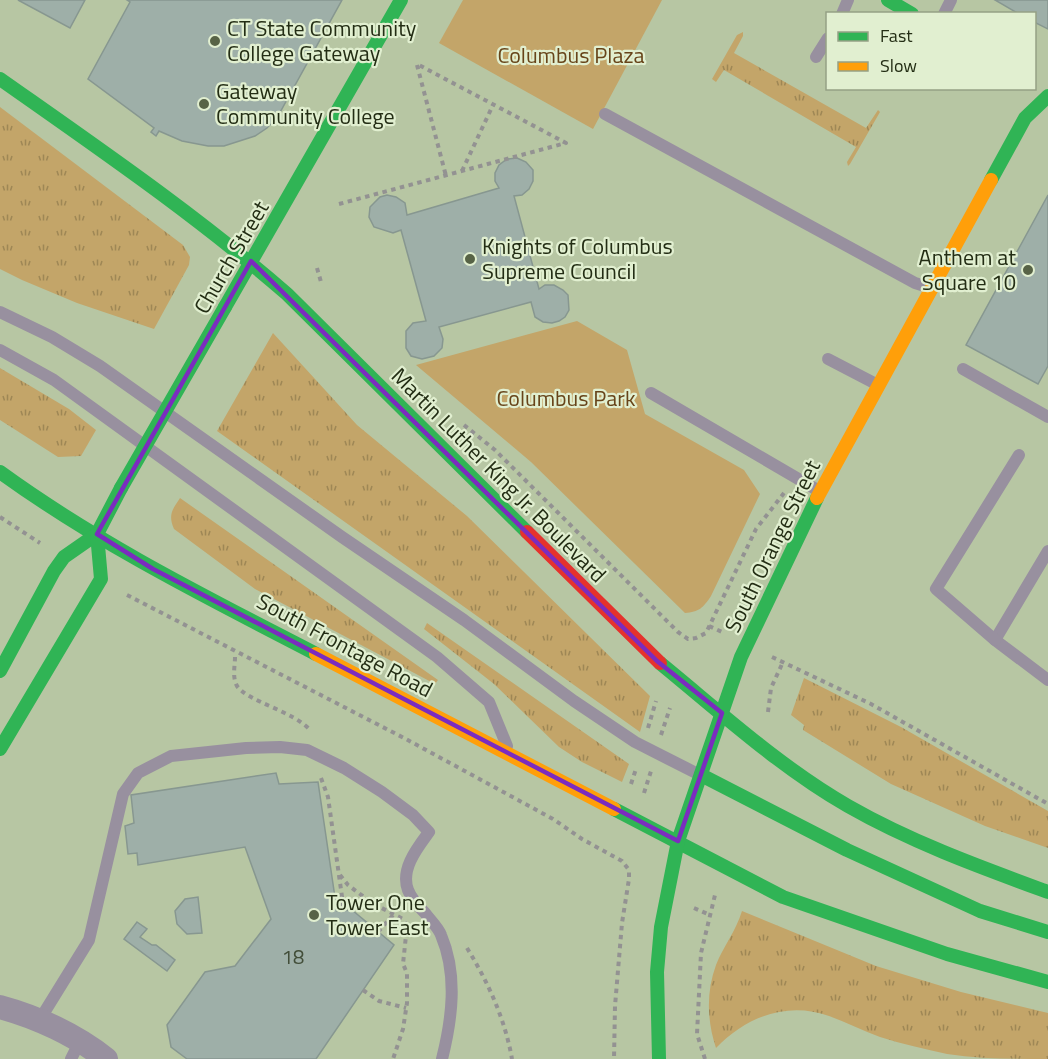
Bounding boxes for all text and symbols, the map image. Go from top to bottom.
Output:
place label: CT State Community College Gateway [227,11,417,70]
legend [826,12,1036,90]
text: Fast [880,22,913,49]
marker: CT State Community College Gateway [208,34,222,48]
park label: Columbus Plaza [497,38,645,72]
text: Slow [880,52,917,79]
place label: Gateway Community College [216,74,395,133]
marker: Gateway Community College [197,97,211,111]
street label: Church Street [185,194,277,320]
place label: Knights of Columbus Supreme Council [482,229,673,288]
place label: Anthem at Square 10 [919,240,1016,299]
marker: Knights of Columbus Supreme Council [463,252,477,266]
marker: Anthem at Square 10 [1021,263,1035,277]
street label: Martin Luther King Jr. Boulevard [384,360,614,590]
park label: Columbus Park [497,381,636,415]
street label: South Orange Street [715,454,829,638]
street label: South Frontage Road [251,584,439,706]
place label: Tower One Tower East [326,885,429,944]
marker: Tower One Tower East [307,908,321,922]
house number: 18 [282,941,304,972]

